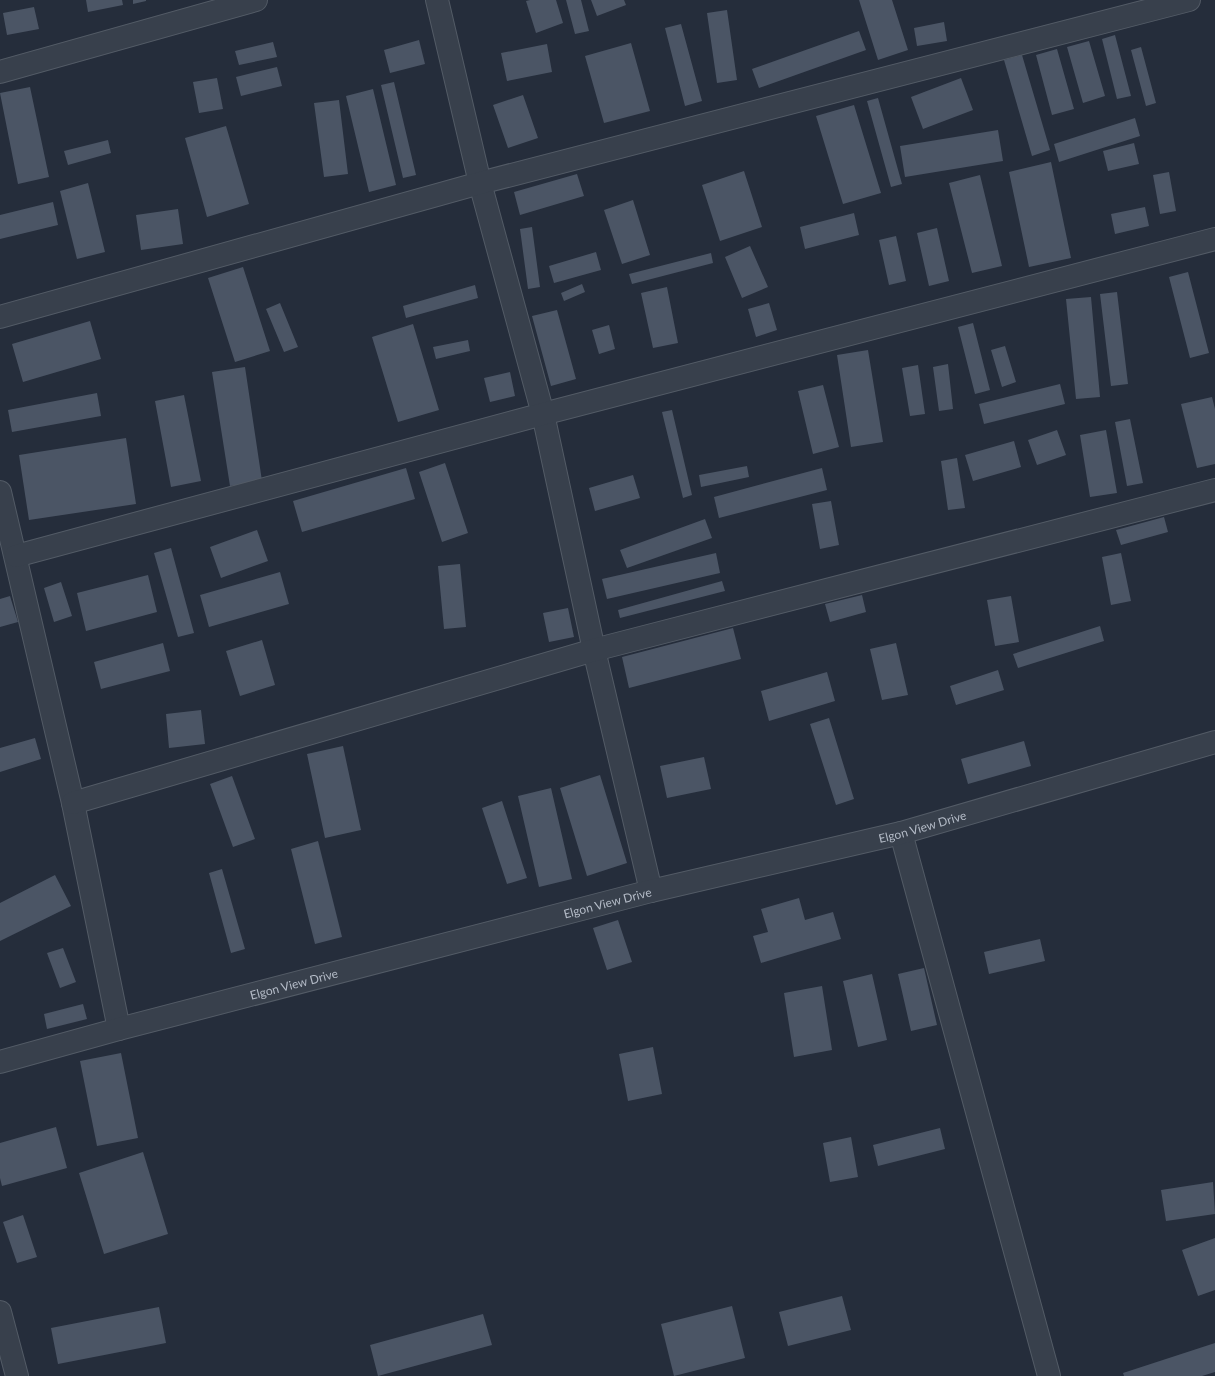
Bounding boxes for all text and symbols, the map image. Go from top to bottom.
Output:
street label: Elgon View Drive [877,807,968,845]
street label: Elgon View Drive [562,884,653,921]
street label: Elgon View Drive [248,965,339,1002]

